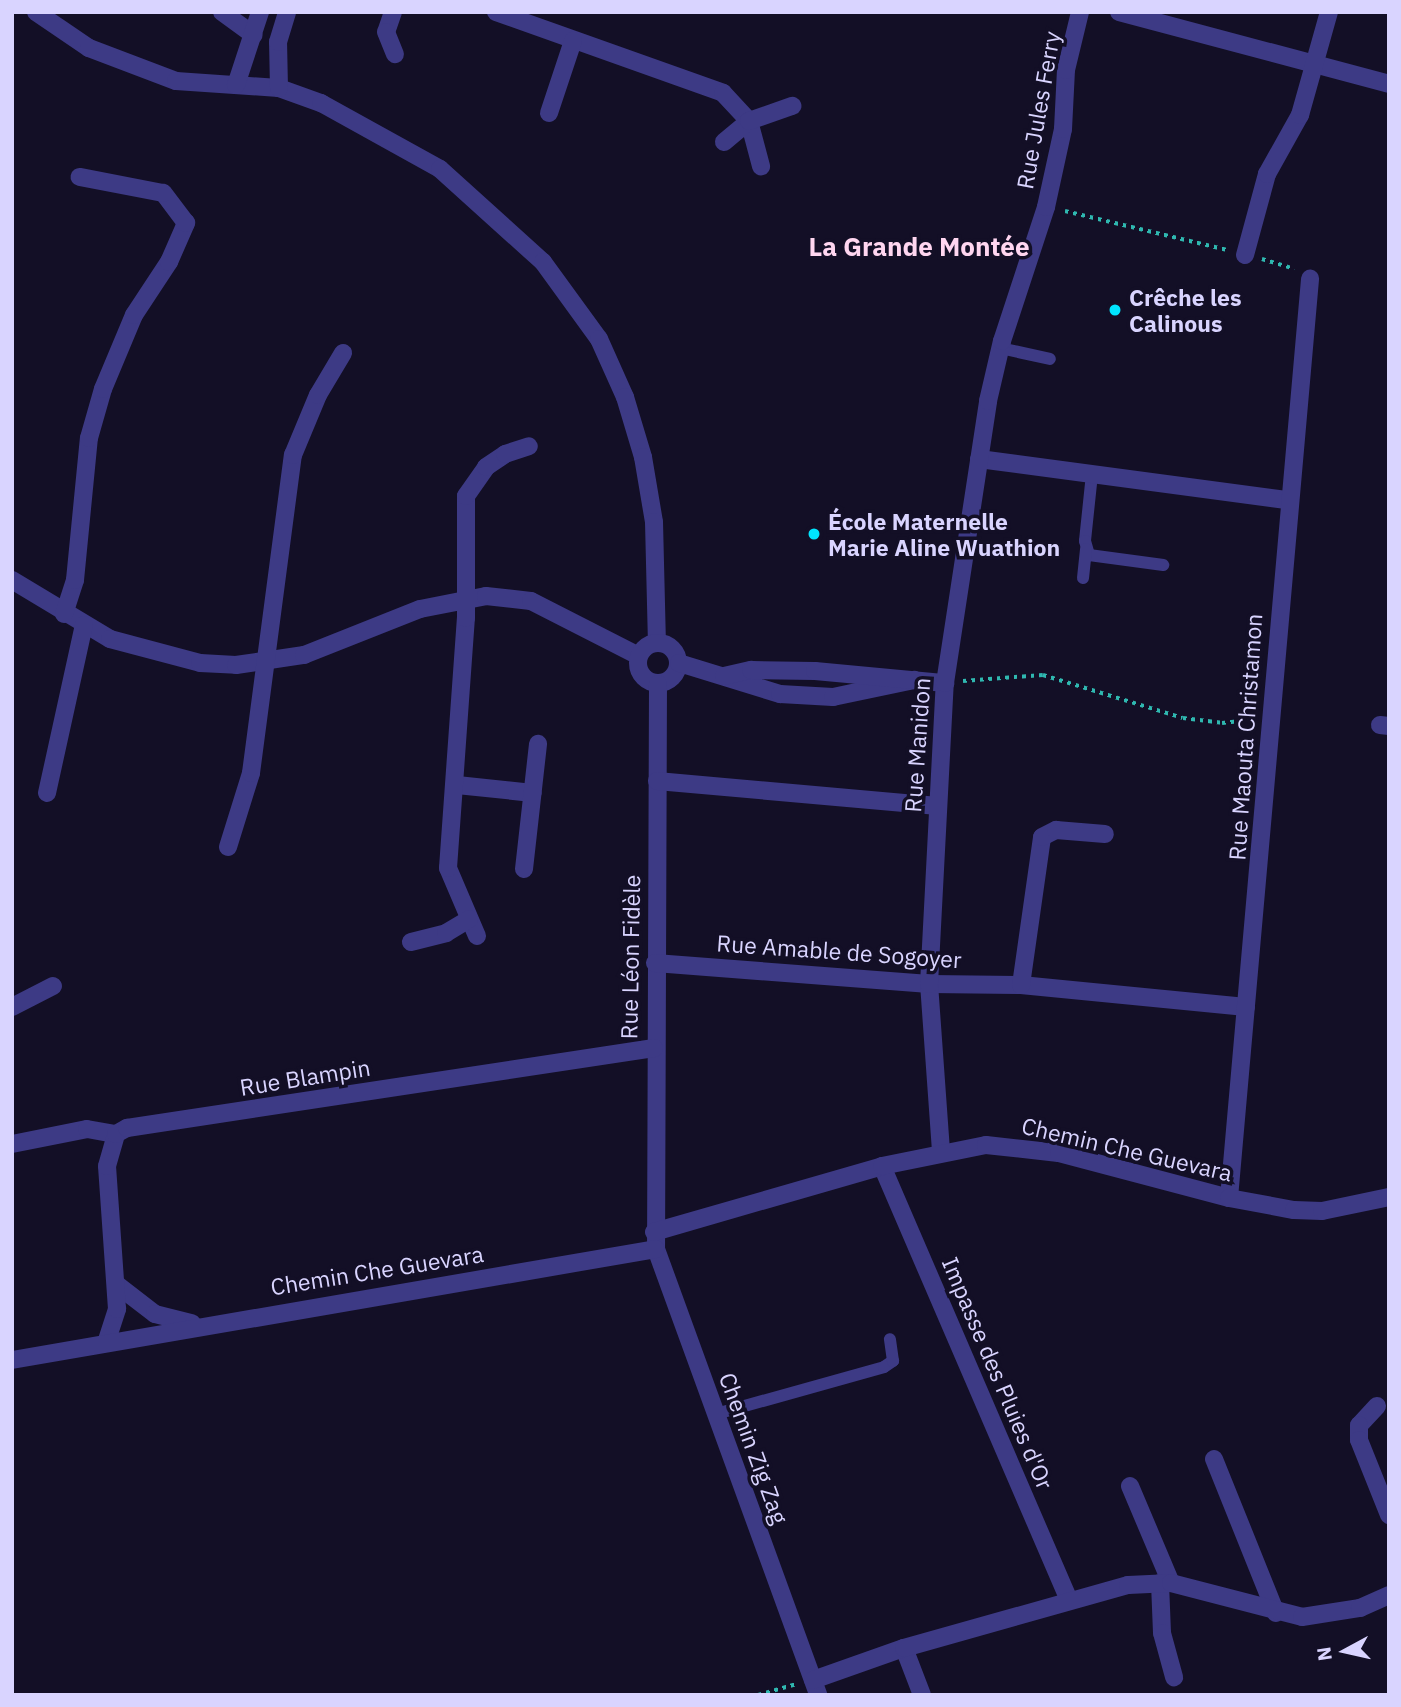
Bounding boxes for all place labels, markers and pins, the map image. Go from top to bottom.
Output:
place label: Crêche les Calinous [1129,283,1242,337]
marker: Crêche les Calinous [1107,302,1123,318]
place label: École Maternelle Marie Aline Wuathion [828,507,1060,561]
marker: École Maternelle Marie Aline Wuathion [806,526,822,542]

